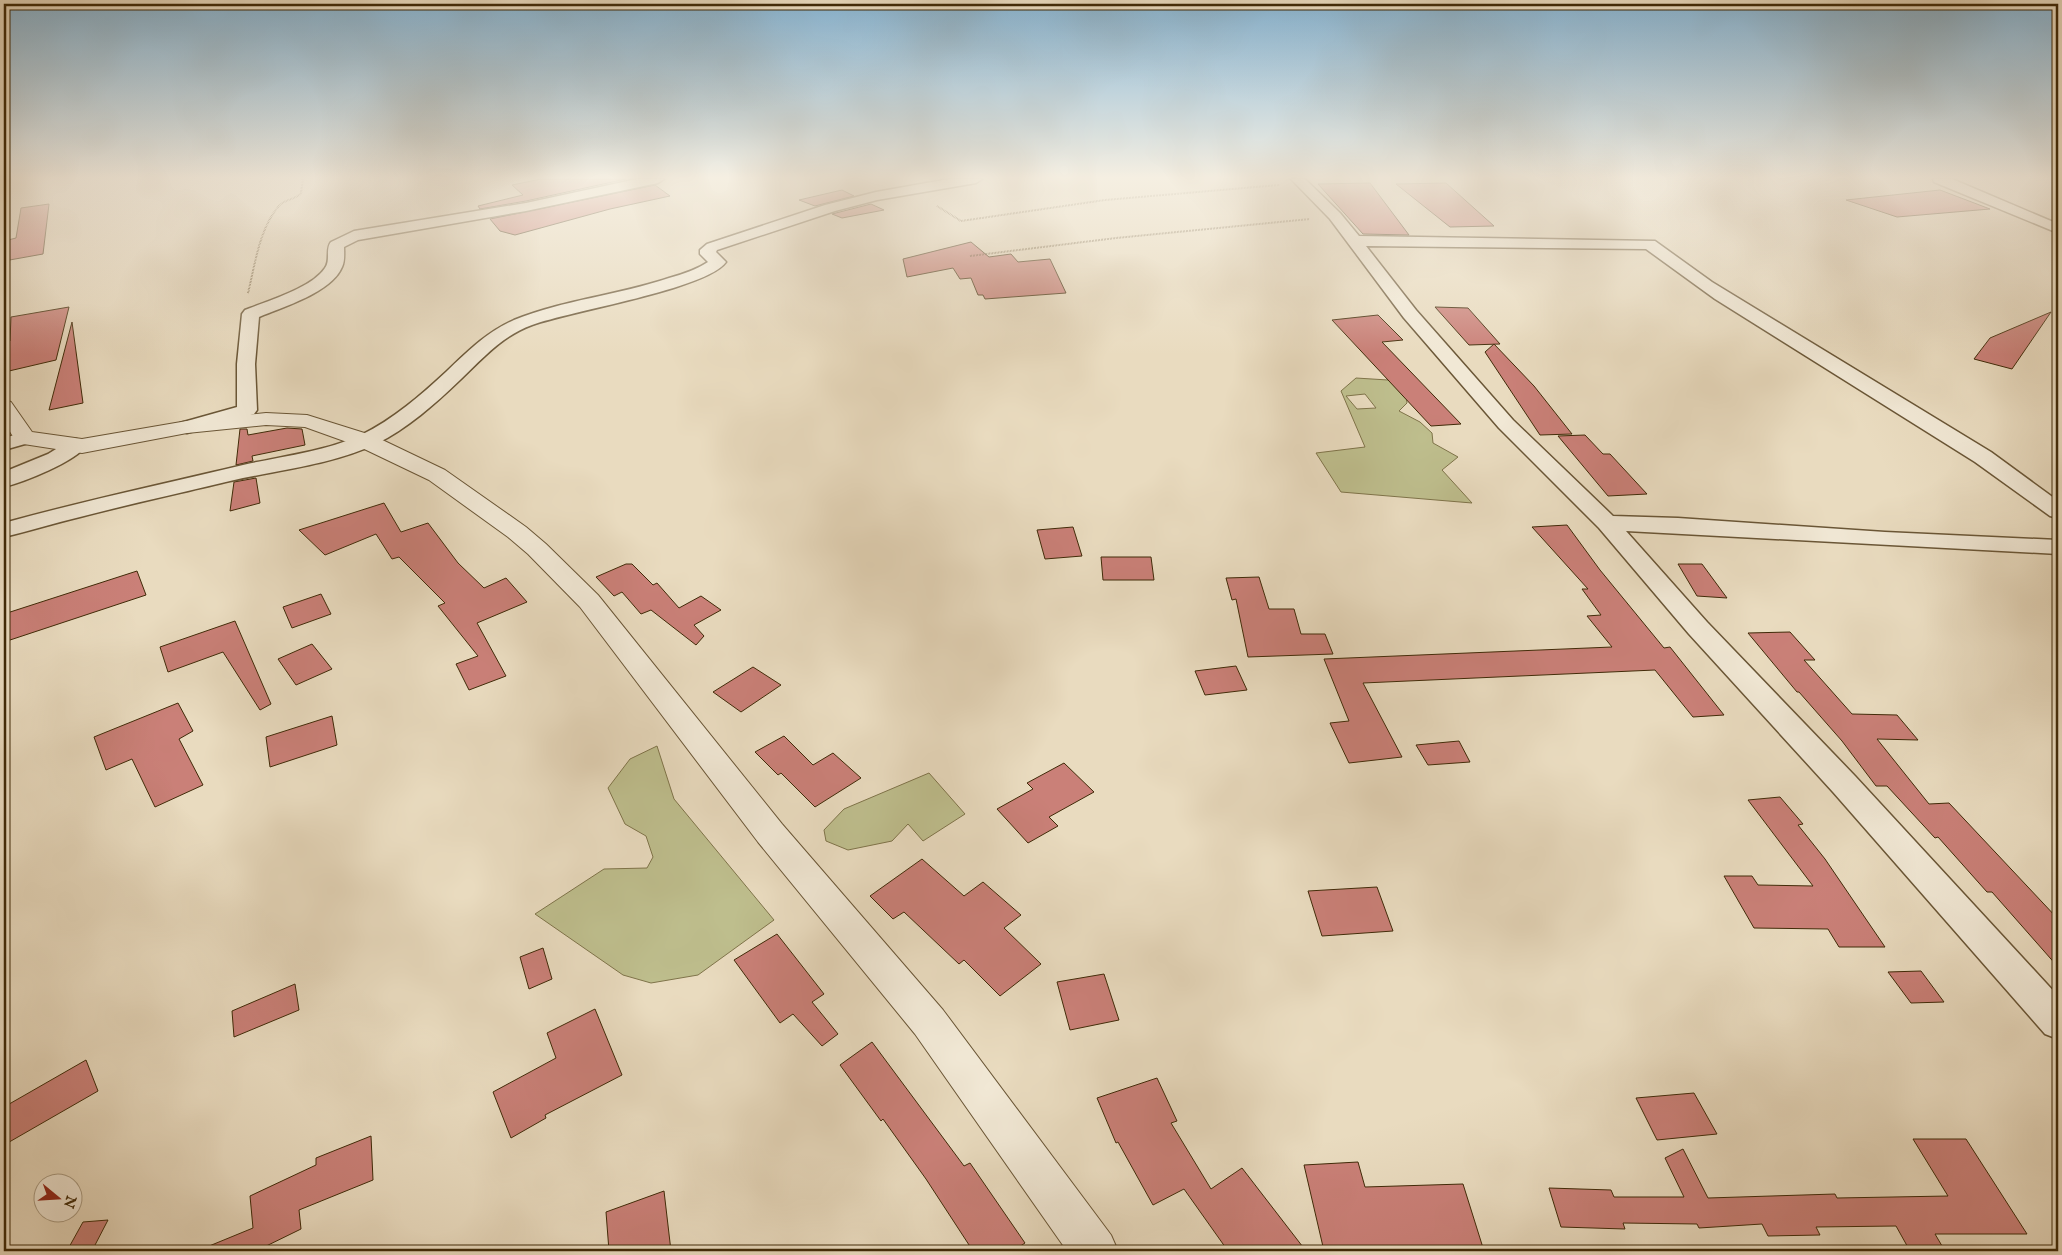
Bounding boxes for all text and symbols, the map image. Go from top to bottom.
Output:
north arrow [32,1172,82,1222]
text: N [59,1192,80,1210]

